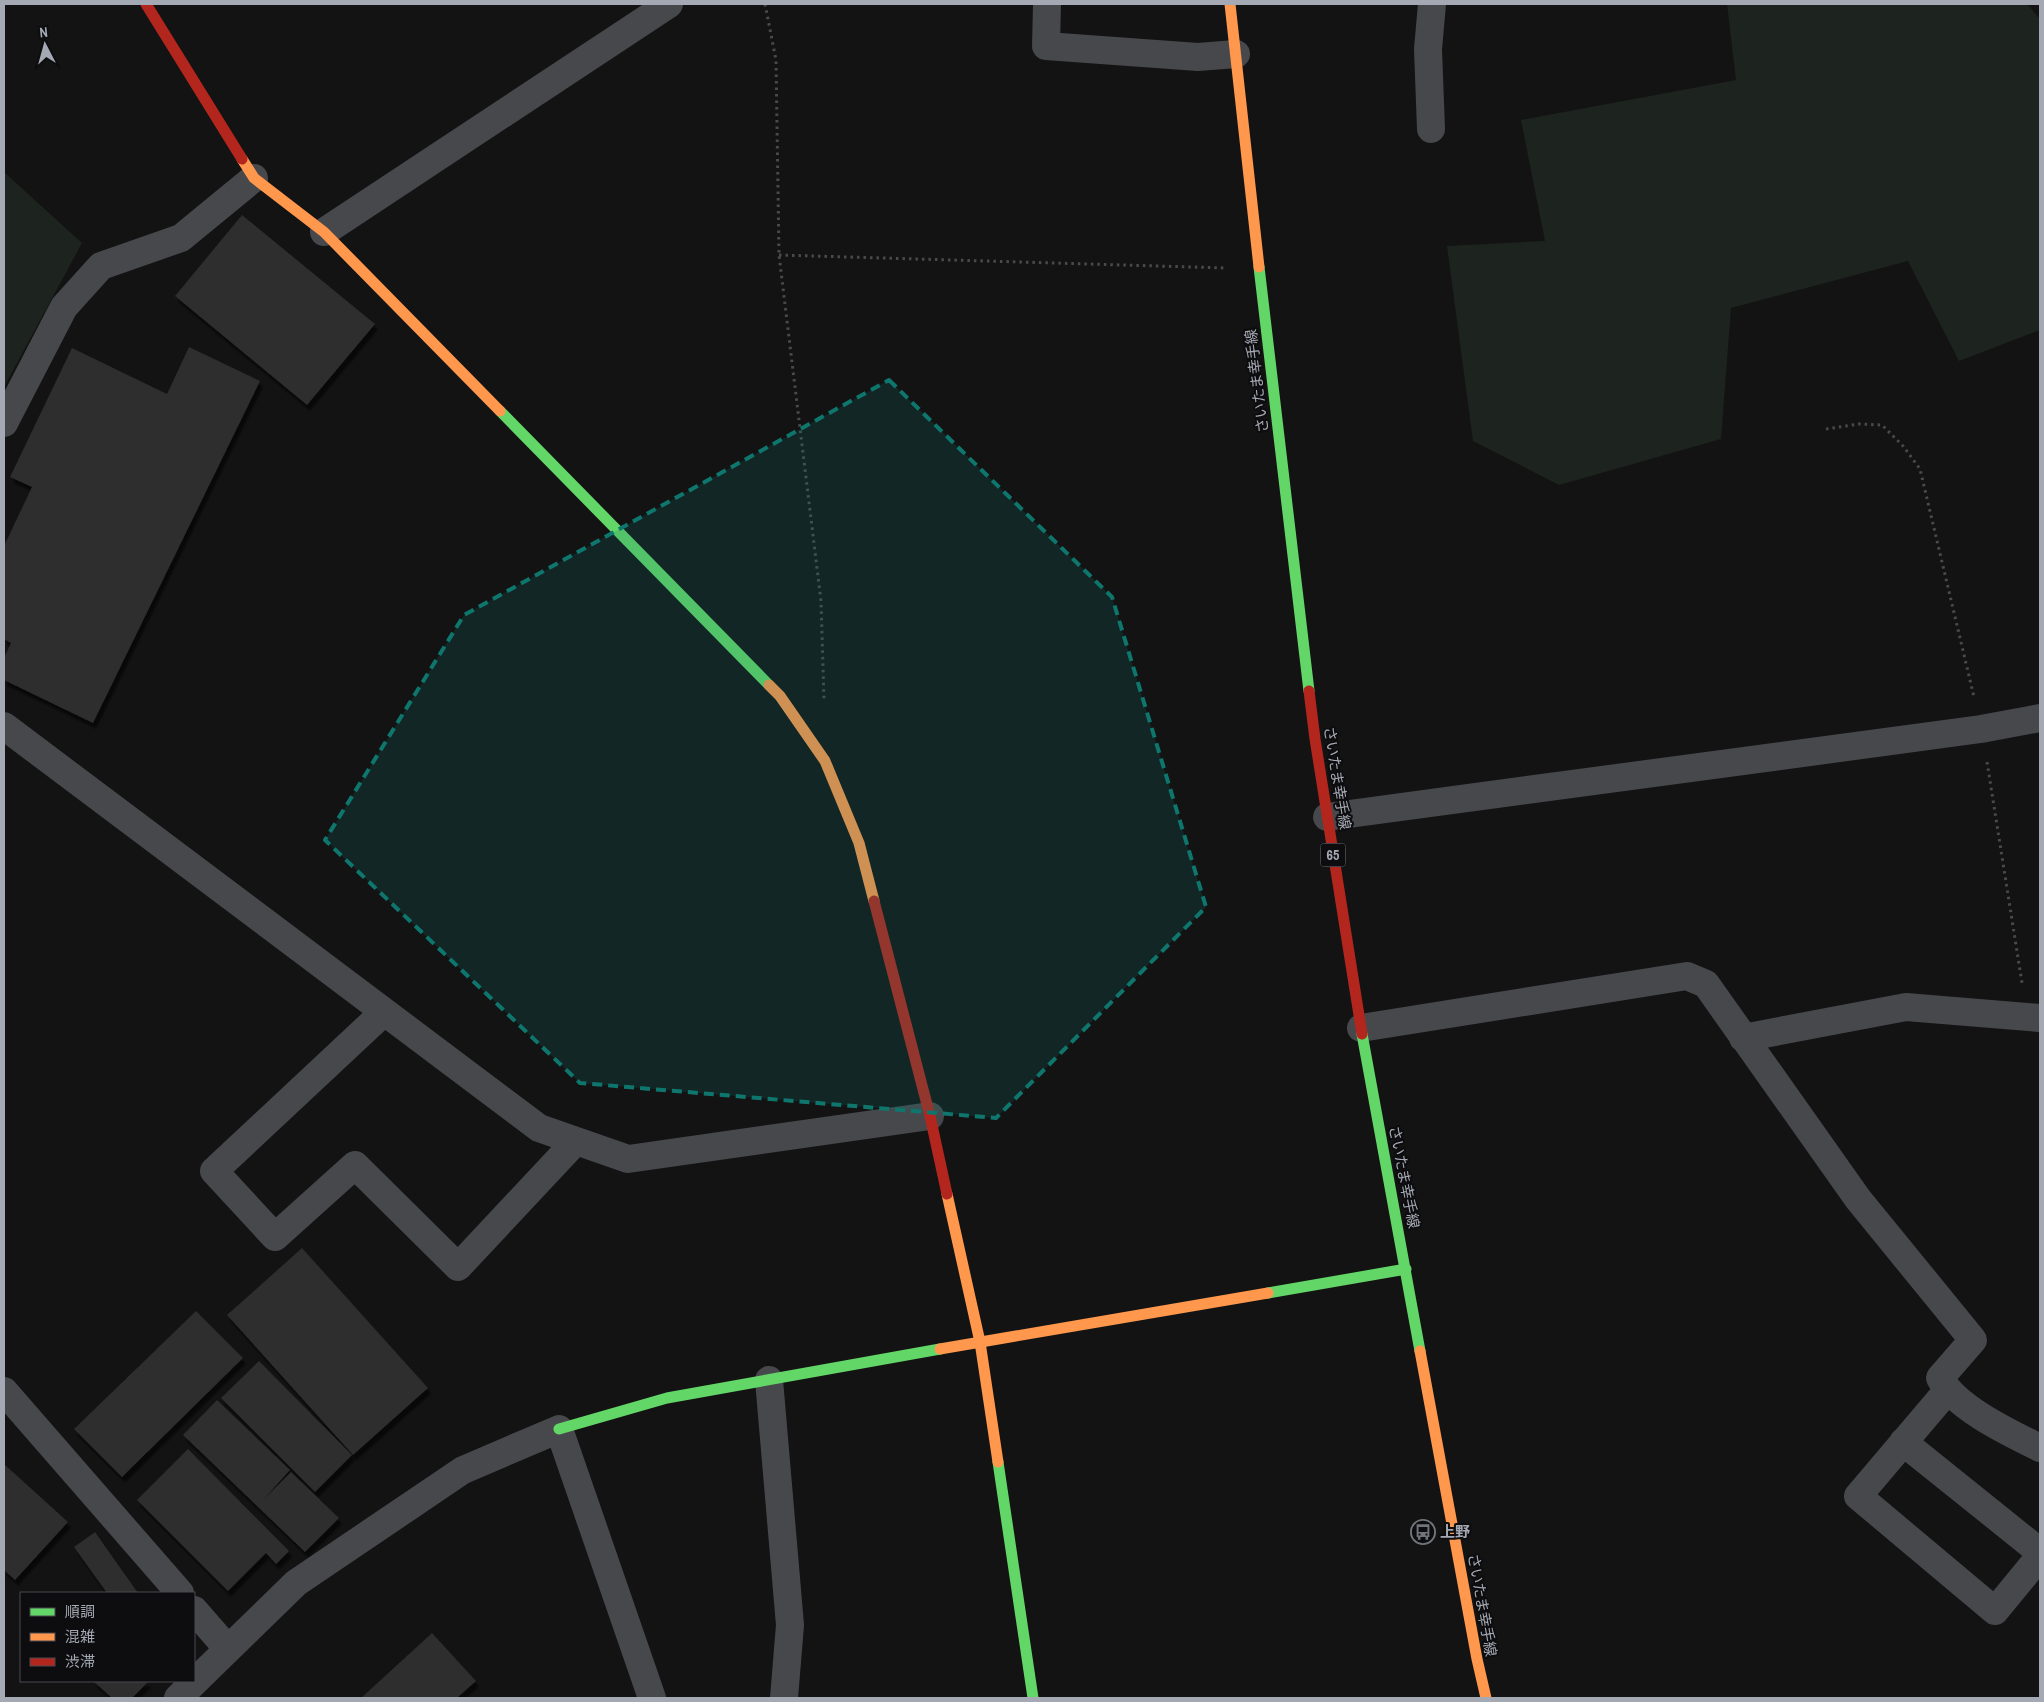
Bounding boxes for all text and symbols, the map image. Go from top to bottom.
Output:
north arrow [20,20,70,70]
text: N [39,23,49,41]
street label: さいたま幸手線 [1240,328,1273,434]
street label: さいたま幸手線 [1319,725,1356,831]
road number: 65 [1320,844,1346,866]
street label: さいたま幸手線 [1384,1124,1425,1230]
bus stop icon: 上野 [1410,1519,1436,1545]
place label: 上野 [1440,1521,1470,1542]
street label: さいたま幸手線 [1463,1552,1502,1658]
legend [20,1592,195,1682]
text: 順調 [65,1601,95,1622]
text: 混雑 [65,1626,95,1647]
text: 渋滞 [65,1651,95,1672]

